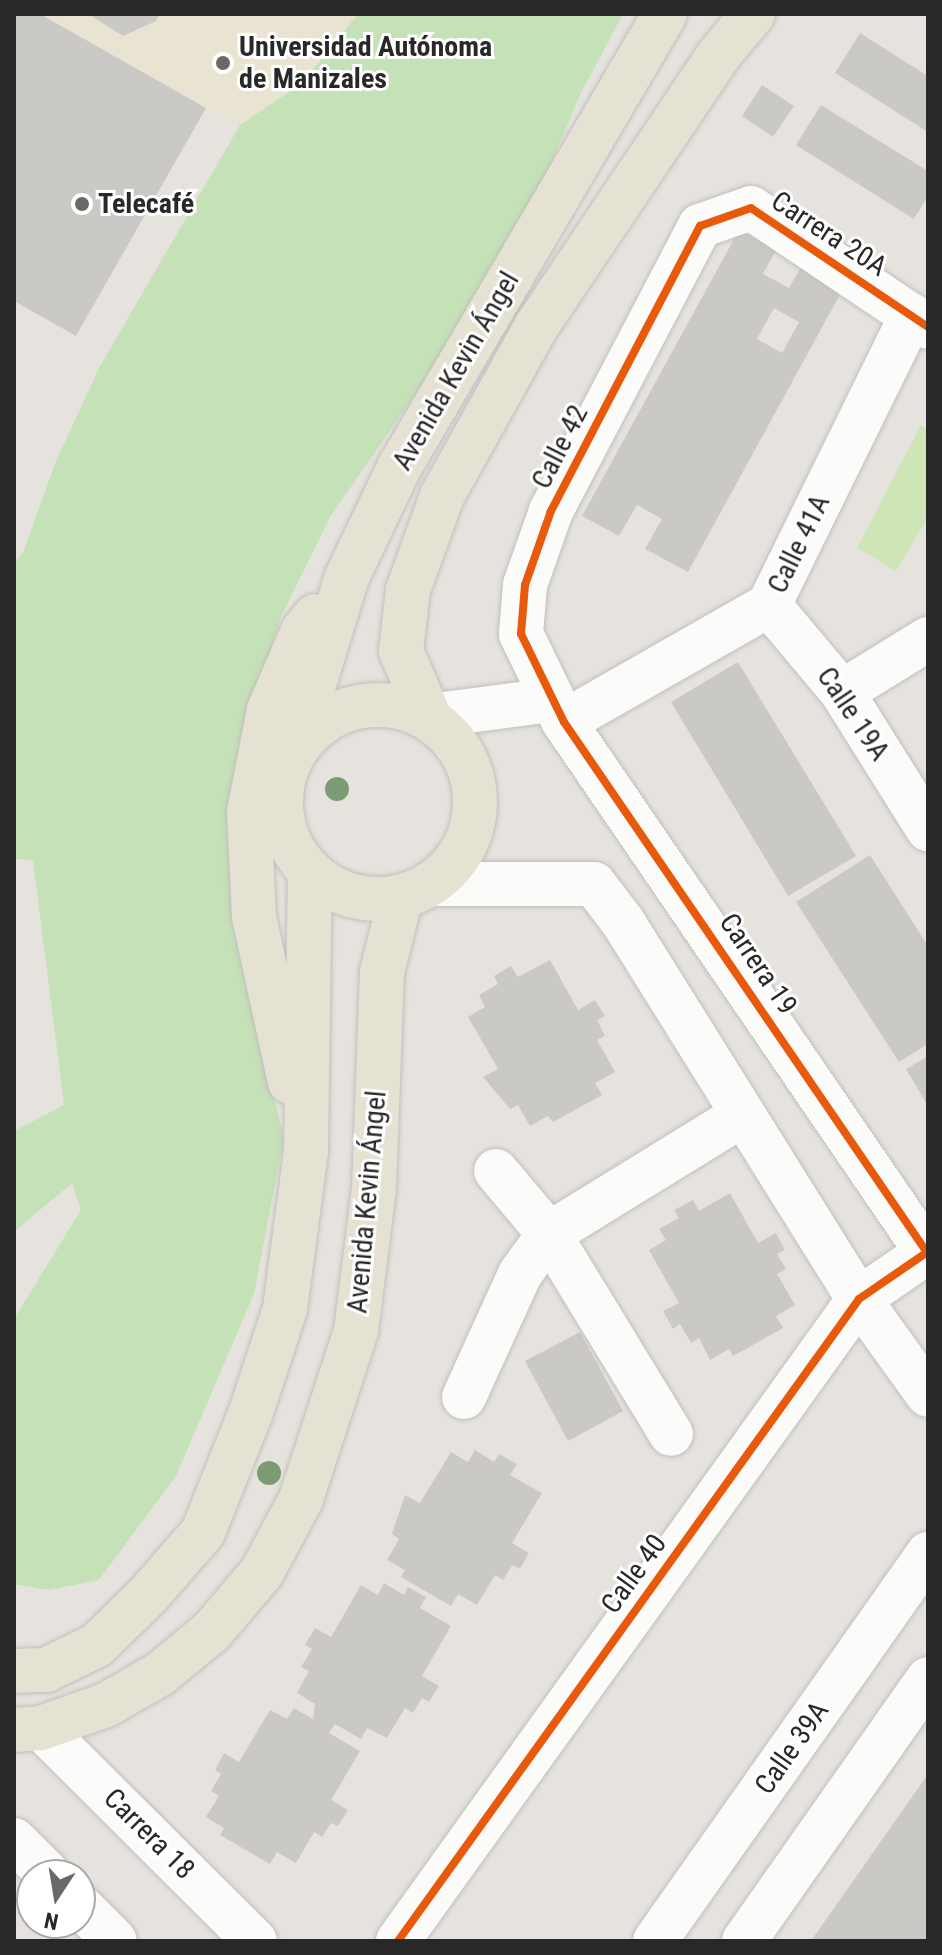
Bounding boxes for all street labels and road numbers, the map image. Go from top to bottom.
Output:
street label: Carrera 20A [765,184,893,284]
street label: Avenida Kevin Ángel [386,266,526,476]
street label: Calle 42 [525,400,595,494]
street label: Calle 41A [761,489,837,599]
street label: Calle 19A [810,661,896,767]
street label: Carrera 19 [712,907,804,1021]
street label: Avenida Kevin Ángel [341,1089,393,1315]
street label: Calle 40 [594,1528,674,1620]
street label: Calle 39A [748,1695,836,1801]
street label: Carrera 18 [97,1782,201,1886]

